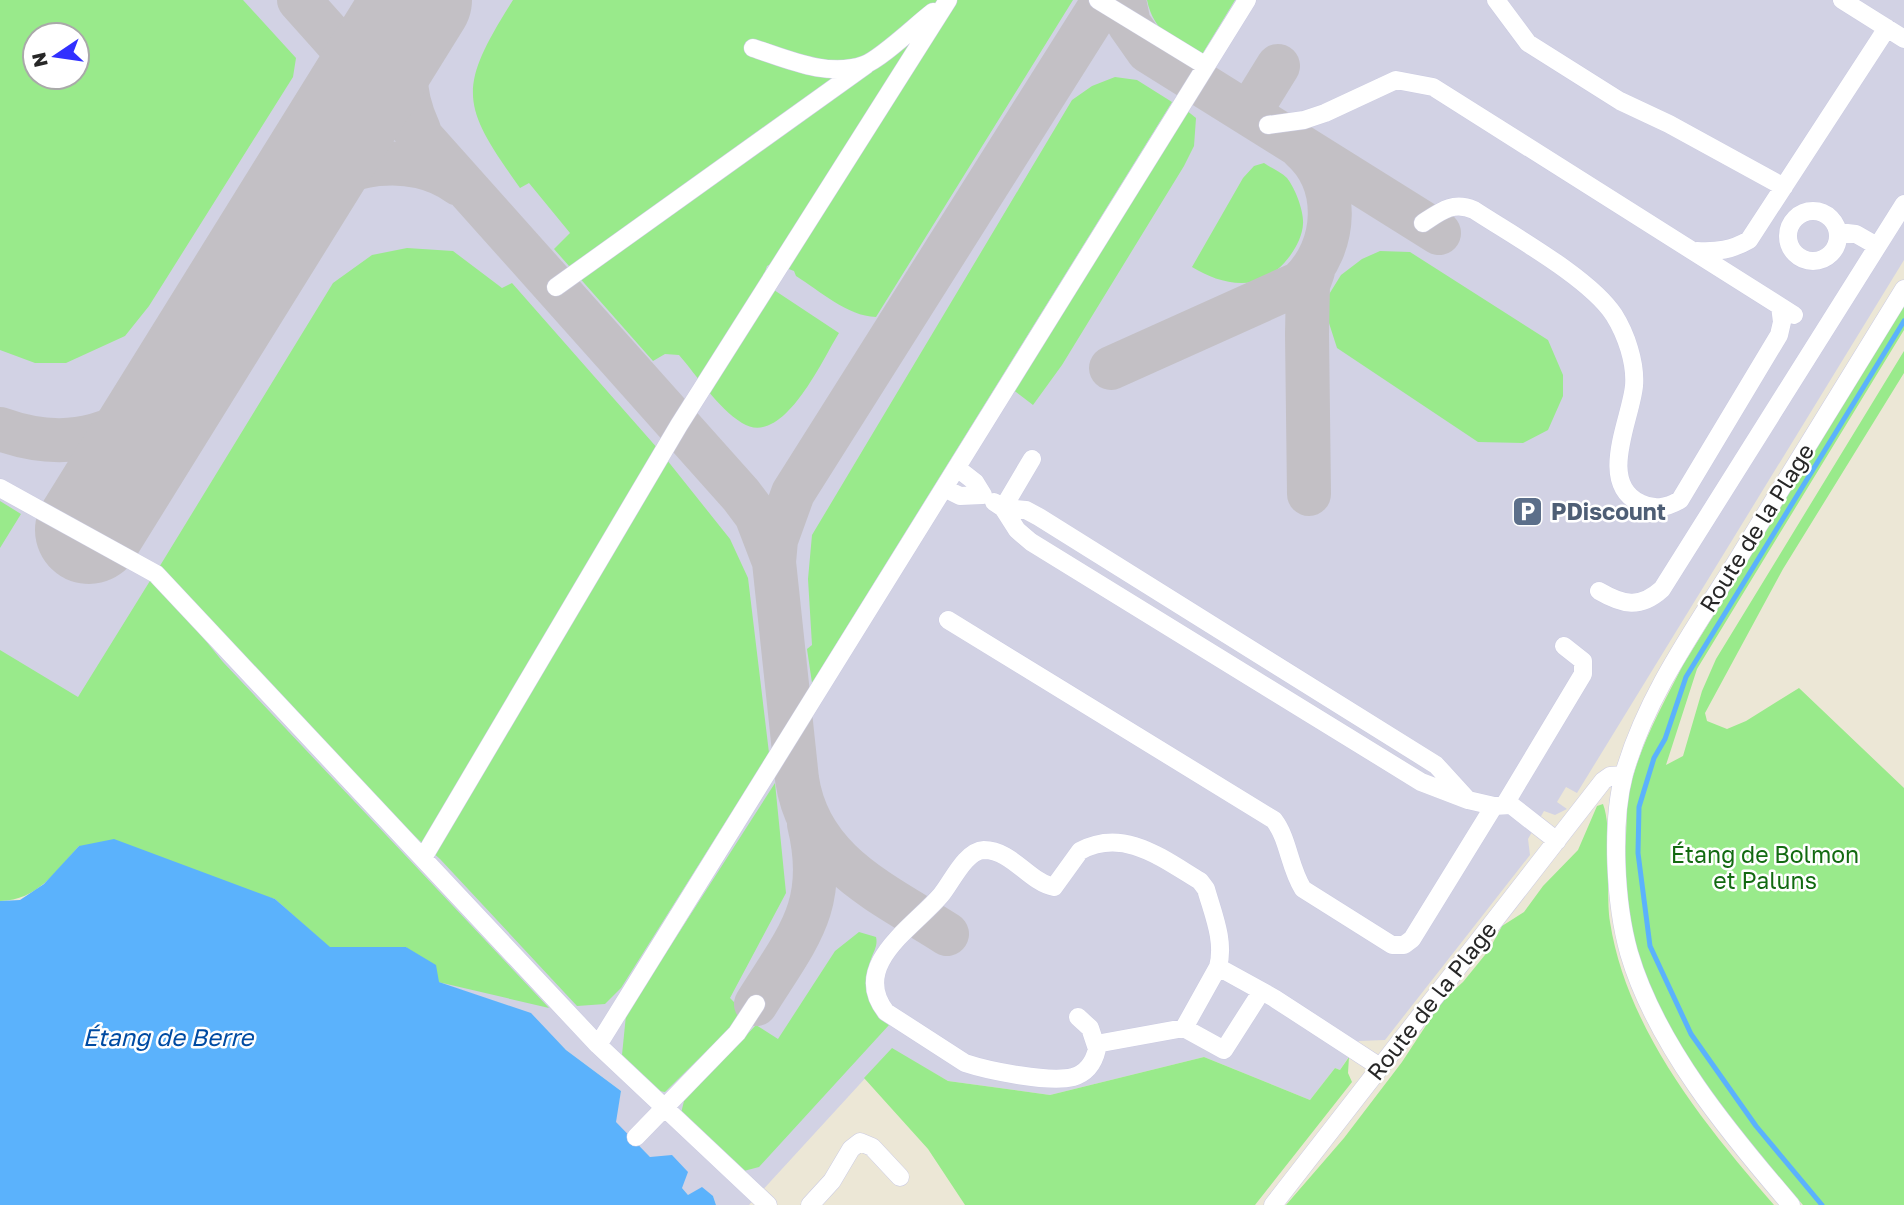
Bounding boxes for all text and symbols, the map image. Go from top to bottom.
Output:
north arrow [21,21,91,91]
text: N [26,50,52,70]
street label: Route de la Plage [1693,438,1819,617]
parking icon: PDiscount [1511,495,1545,529]
place label: PDiscount [1551,497,1666,525]
park label: Étang de Bolmon et Paluns [1671,840,1859,894]
street label: Route de la Plage [1361,915,1502,1085]
water label: Étang de Berre [83,1022,255,1052]

